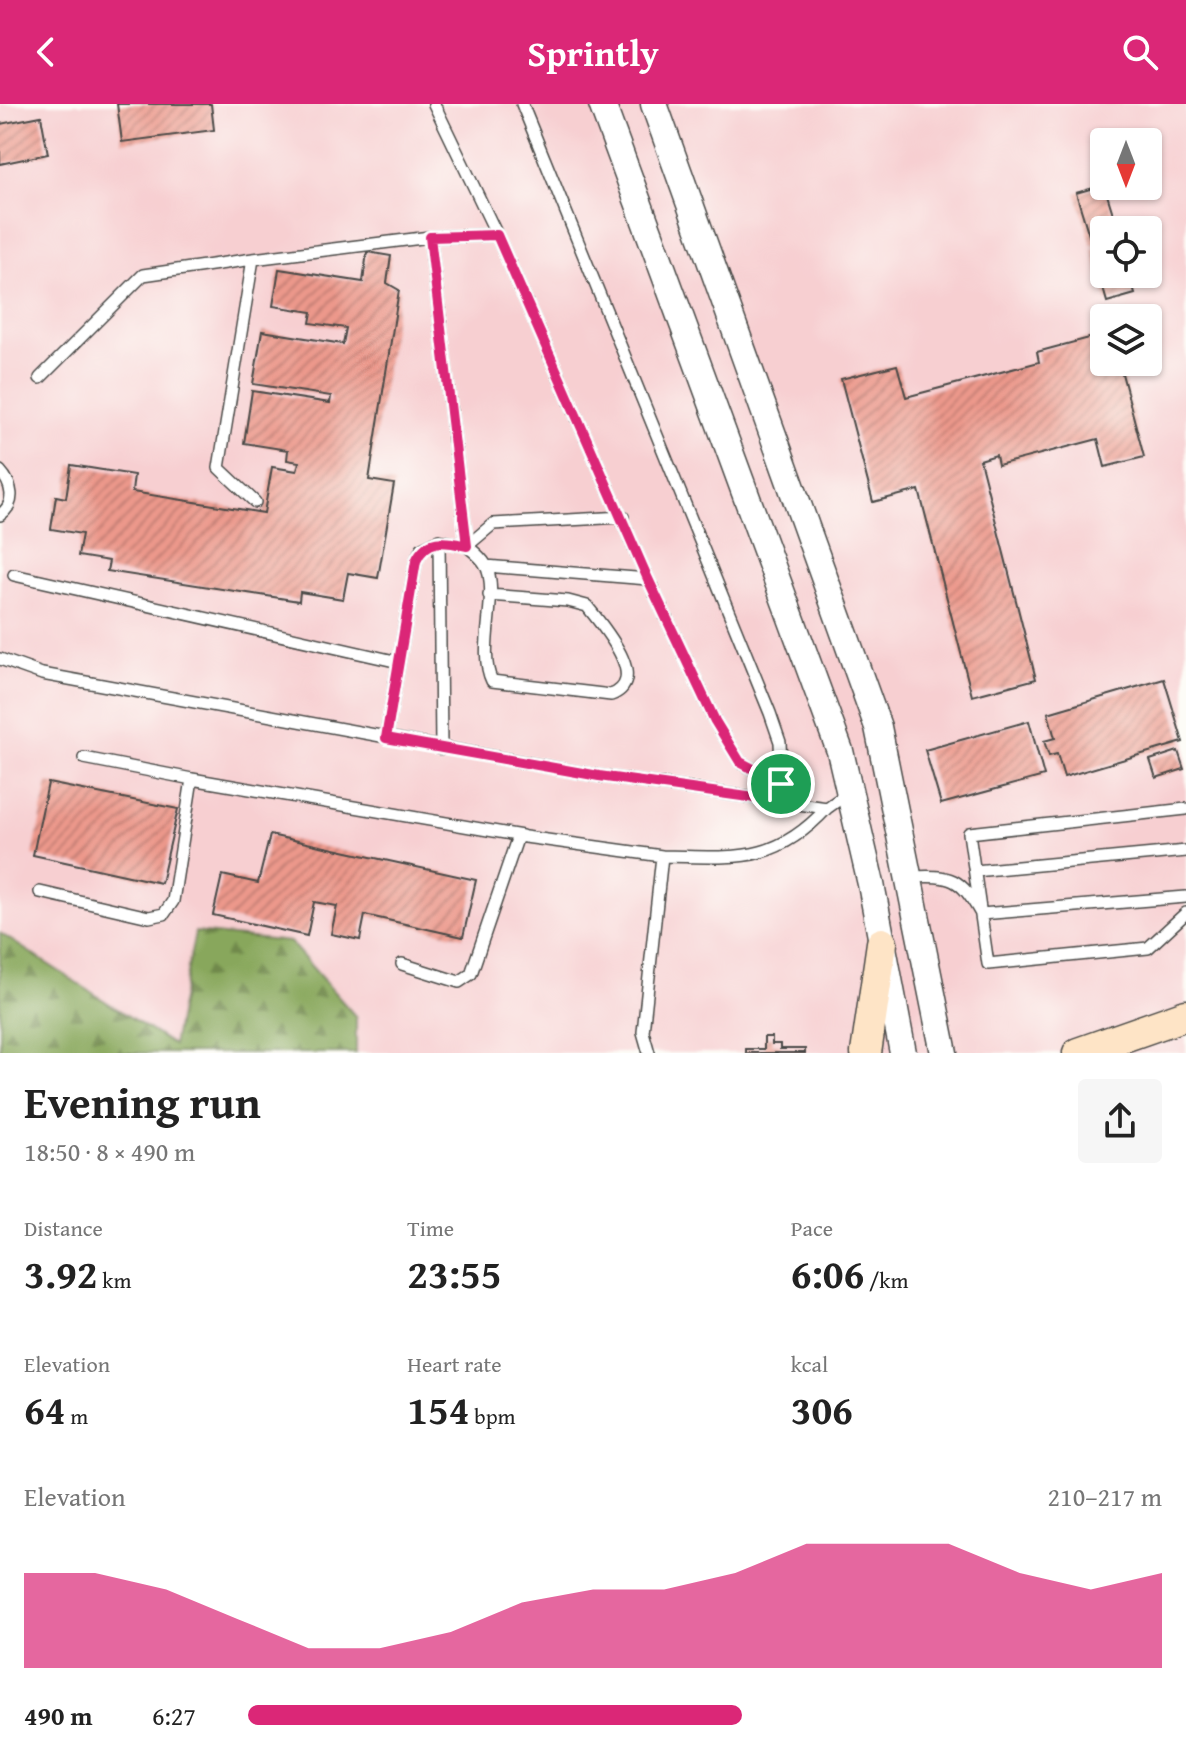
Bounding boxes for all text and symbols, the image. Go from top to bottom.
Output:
text: Sprintly [527,26,659,79]
icon: back [24,30,68,74]
icon: search [1118,30,1162,74]
north arrow [1090,128,1162,200]
map controls [1090,128,1162,376]
button: locate [1090,216,1162,288]
button: layers [1090,304,1162,376]
pin [747,750,815,818]
icon: arrive [759,762,803,806]
text: Evening run [24,1070,261,1134]
button: share [1078,1079,1162,1163]
text: 18:50 · 8 × 490 m [24,1132,195,1171]
text: Distance [24,1212,103,1244]
text: Time [407,1212,454,1244]
text: Pace [791,1212,833,1244]
text: 3.92 [24,1244,97,1303]
text: 23:55 [407,1244,502,1303]
text: 6:06 [791,1244,864,1303]
text: km [97,1264,131,1296]
text: /km [864,1264,909,1296]
text: Elevation [24,1348,110,1380]
text: Heart rate [407,1348,502,1380]
text: kcal [791,1348,828,1380]
text: 64 [24,1380,65,1439]
text: 154 [407,1380,470,1439]
text: 306 [791,1380,853,1439]
text: m [65,1400,88,1432]
text: bpm [470,1400,516,1432]
text: Elevation [24,1477,126,1516]
text: 210–217 m [1048,1477,1162,1516]
text: 490 m [24,1696,92,1735]
text: 6:27 [152,1696,196,1735]

